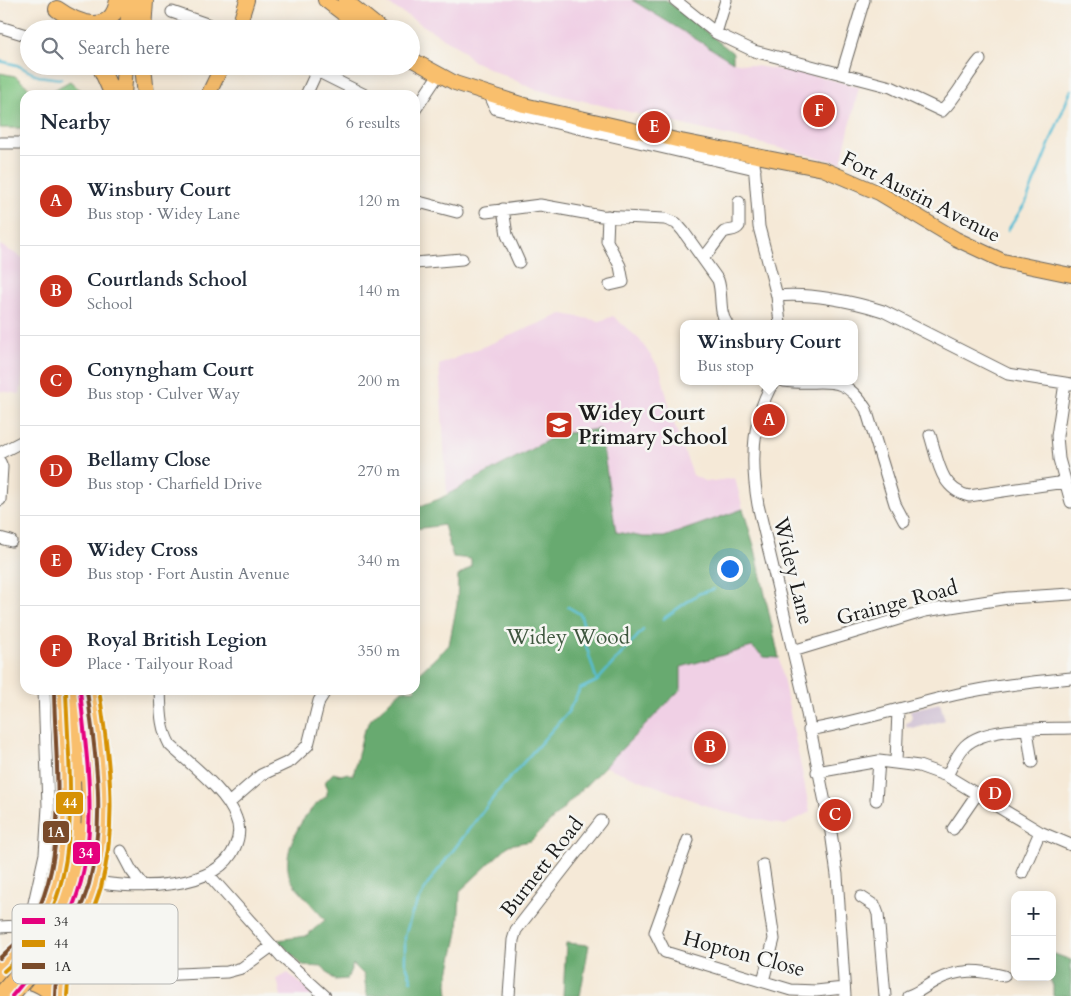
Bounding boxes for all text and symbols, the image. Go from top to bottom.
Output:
search box [20,20,420,75]
icon: search [38,34,66,62]
text: Search here [78,35,170,61]
pin: F [803,92,835,130]
text: Nearby [40,108,111,137]
pin: E [638,108,670,146]
text: 6 results [346,112,400,134]
street label: Fort Austin Avenue [836,144,1006,250]
text: Winsbury Court [87,177,231,203]
text: A [50,190,62,212]
text: 120 m [358,190,400,212]
text: Bus stop · Widey Lane [87,203,240,225]
text: Courtlands School [87,267,247,293]
text: B [50,280,62,302]
text: 140 m [358,280,400,302]
text: School [87,293,132,315]
popup [680,320,858,385]
text: Winsbury Court [697,329,841,355]
text: Bus stop [697,355,754,377]
text: Conyngham Court [87,357,254,383]
text: C [50,370,62,392]
text: 200 m [358,370,400,392]
text: Bus stop · Culver Way [87,383,240,405]
place label: Widey Court Primary School [577,399,727,452]
pin: A [753,401,785,439]
school or university icon: Widey Court Primary School [544,410,574,440]
text: Bellamy Close [87,447,211,473]
text: D [49,460,63,482]
text: 270 m [358,460,400,482]
text: Bus stop · Charfield Drive [87,473,262,495]
street label: Widey Lane [765,513,820,628]
text: Widey Cross [87,537,198,563]
text: E [51,550,61,572]
text: 340 m [358,550,400,572]
your location [717,556,743,582]
text: Bus stop · Fort Austin Avenue [87,563,290,585]
street label: Grainge Road [833,573,961,633]
park label: Widey Wood [505,623,630,652]
text: Royal British Legion [87,627,267,653]
text: F [51,640,61,662]
text: 350 m [358,640,400,662]
text: Place · Tailyour Road [87,653,233,675]
pin: B [694,728,726,766]
pin: D [979,775,1011,813]
line badge: 44 [55,791,84,815]
text: 44 [63,794,77,813]
pin: C [819,796,851,834]
street label: Burnett Road [494,811,590,923]
line badge: 1A [42,820,70,844]
text: 1A [47,823,65,842]
line badge: 34 [72,841,101,865]
text: 34 [79,844,93,863]
map controls [1011,891,1056,981]
button: + [1011,891,1056,936]
legend [12,904,178,984]
text: 34 [54,912,68,931]
street label: Hopton Close [680,924,808,984]
text: 44 [54,934,68,953]
button: − [1011,936,1056,981]
text: 1A [54,957,71,976]

